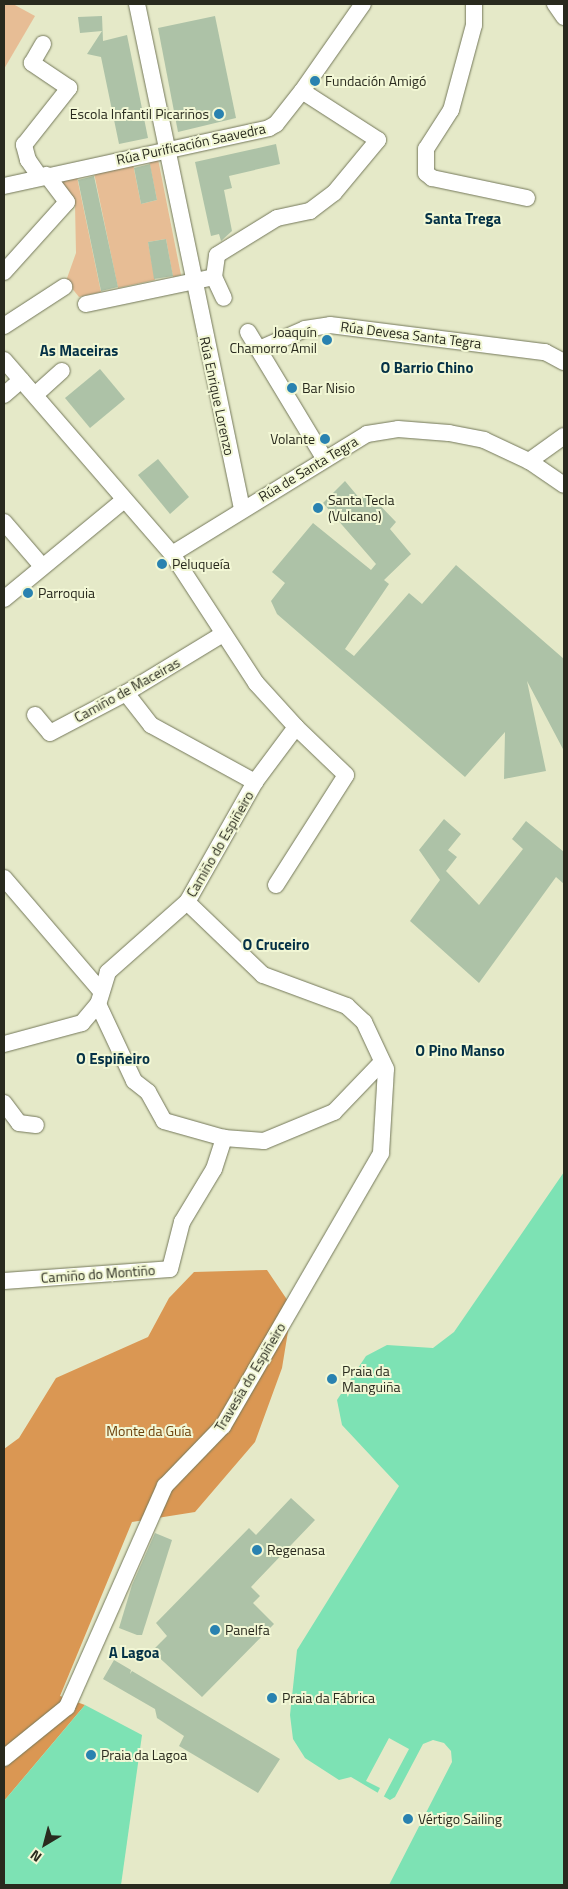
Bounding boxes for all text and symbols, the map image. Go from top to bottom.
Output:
place label: Fundación Amigó [325,73,426,89]
marker: Fundación Amigó [309,75,321,87]
place label: Escola Infantil Picariños [70,106,209,122]
marker: Escola Infantil Picariños [213,108,225,120]
street label: Rúa Purificación Saavedra [115,120,267,168]
district label: Santa Trega [425,210,501,228]
street label: Rúa Devesa Santa Tegra [340,318,482,352]
place label: Joaquín Chamorro Amil [229,324,317,357]
marker: Joaquín Chamorro Amil [321,334,333,346]
street label: Rúa Enrique Lorenzo [196,335,238,457]
district label: As Maceiras [40,342,118,360]
district label: O Barrio Chino [381,359,473,377]
place label: Bar Nisio [302,380,355,396]
marker: Bar Nisio [286,382,298,394]
place label: Volante [270,431,315,447]
street label: Rúa de Santa Tegra [255,433,361,505]
marker: Volante [319,433,331,445]
place label: Santa Tecla (Vulcano) [328,492,395,524]
marker: Santa Tecla (Vulcano) [312,502,324,514]
place label: Peluqueía [172,556,230,572]
marker: Peluqueía [156,558,168,570]
place label: Parroquia [38,585,95,601]
marker: Parroquia [22,587,34,599]
street label: Camiño de Maceiras [71,654,183,726]
street label: Camiño do Espiñeiro [183,788,257,900]
district label: O Cruceiro [243,936,309,954]
district label: O Pino Manso [415,1042,505,1060]
district label: O Espiñeiro [76,1050,150,1068]
street label: Camiño do Montiño [40,1262,156,1286]
street label: Travesía do Espiñeiro [211,1320,289,1434]
place label: Praia da Manguiña [342,1363,401,1395]
marker: Praia da Manguiña [326,1373,338,1385]
park label: Monte da Guía [106,1423,192,1439]
place label: Regenasa [267,1542,325,1558]
marker: Regenasa [251,1544,263,1556]
place label: Panelfa [225,1622,270,1638]
marker: Panelfa [209,1624,221,1636]
district label: A Lagoa [109,1644,159,1662]
place label: Praia da Fábrica [282,1690,375,1706]
marker: Praia da Fábrica [266,1692,278,1704]
place label: Praia da Lagoa [101,1747,187,1763]
marker: Praia da Lagoa [85,1749,97,1761]
place label: Vértigo Sailing [418,1811,502,1827]
marker: Vértigo Sailing [402,1813,414,1825]
north arrow [20,1819,70,1869]
text: N [25,1845,46,1868]

